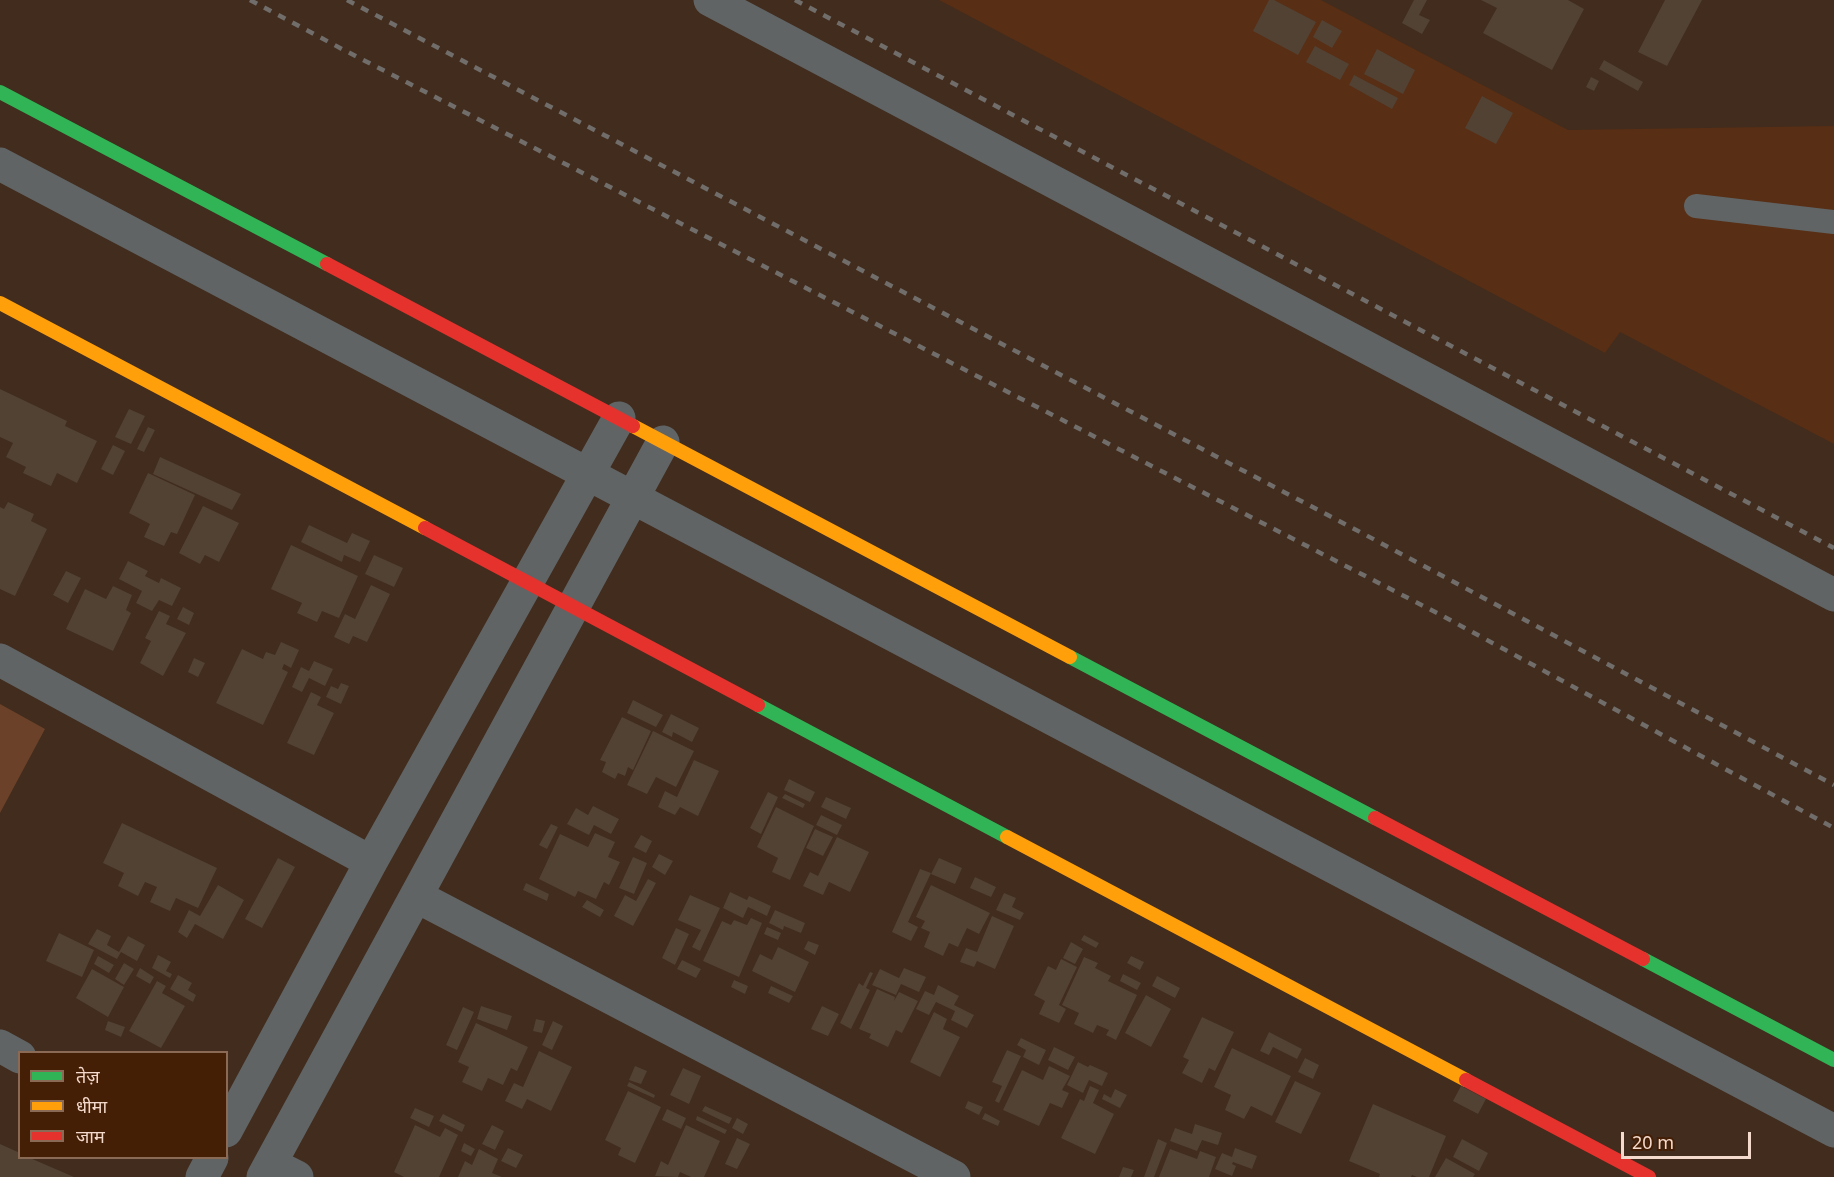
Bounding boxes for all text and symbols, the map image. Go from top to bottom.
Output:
legend [18,1051,228,1159]
text: तेज़ [76,1064,100,1088]
text: धीमा [76,1094,107,1118]
scale bar [1624,1120,1754,1158]
text: जाम [76,1124,105,1148]
text: 20 m [1632,1130,1674,1154]

